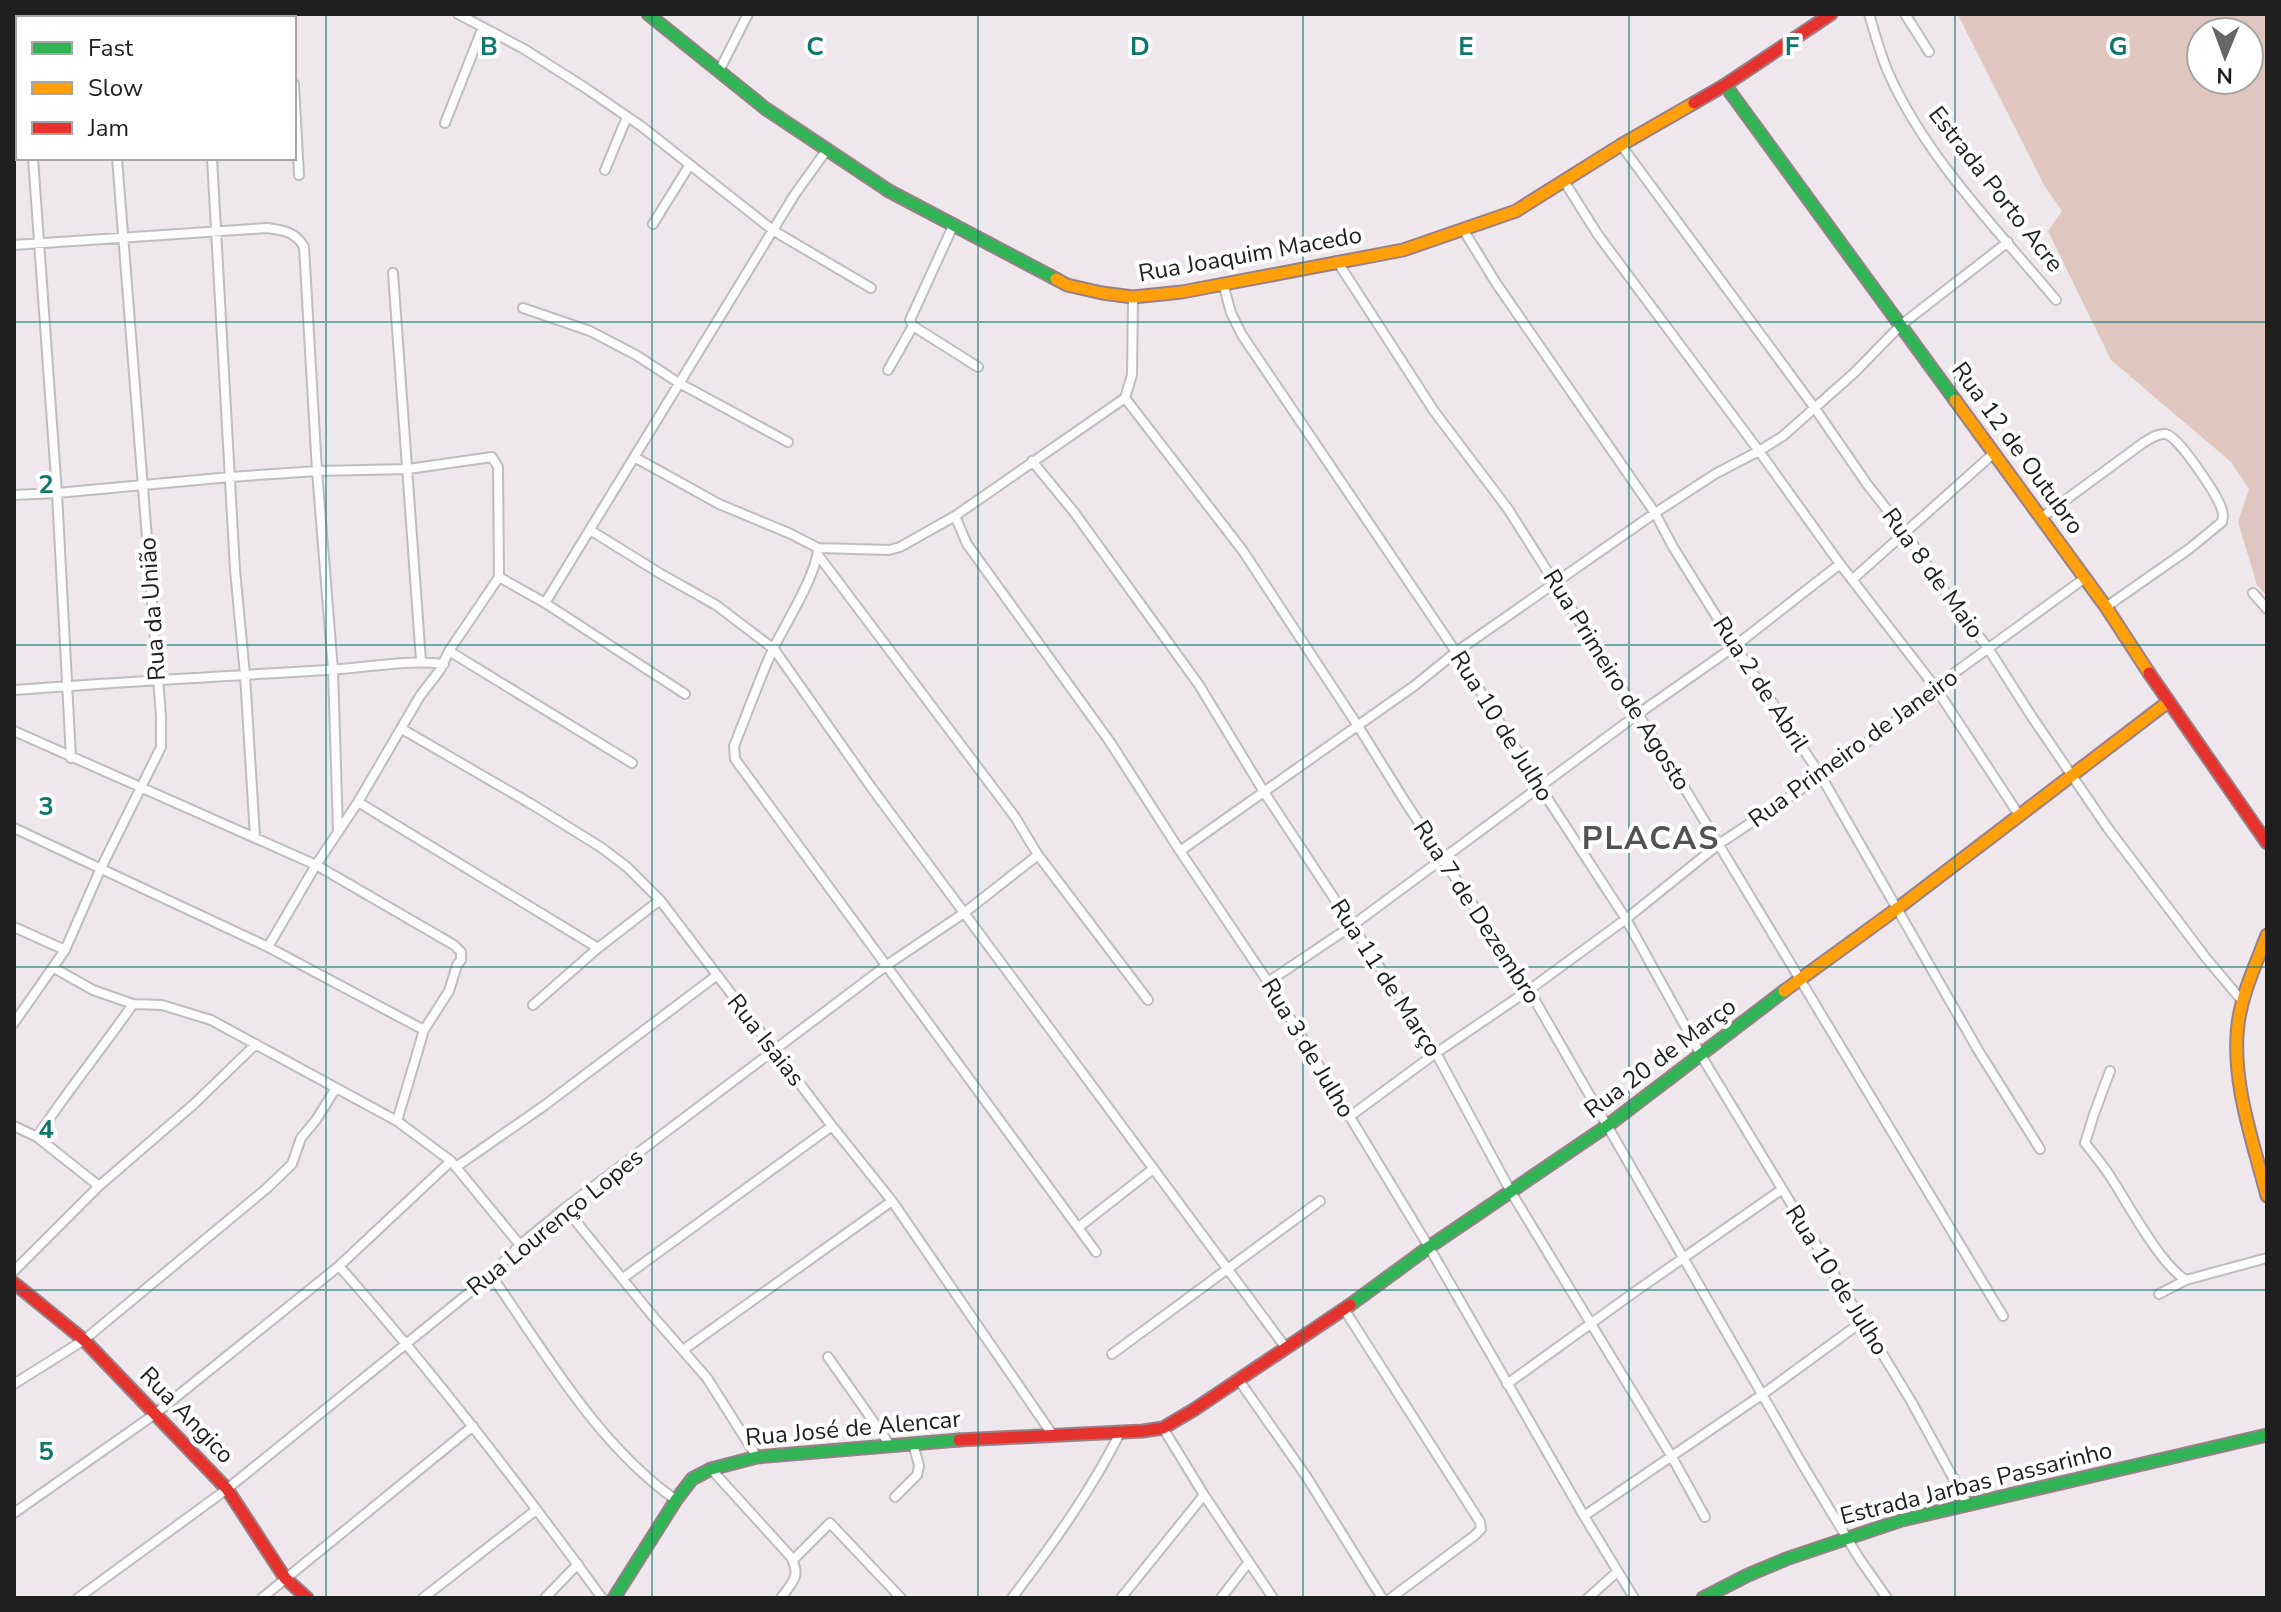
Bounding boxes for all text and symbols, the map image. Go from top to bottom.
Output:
legend [16,16,296,160]
north arrow [2185,16,2265,96]
text: B [480,29,498,64]
text: C [806,29,824,64]
text: D [1130,29,1150,64]
text: E [1458,29,1474,64]
text: F [1785,29,1799,64]
text: G [2108,29,2128,64]
text: Fast [88,32,134,64]
text: N [2216,60,2233,90]
text: Slow [88,72,143,104]
street label: Estrada Porto Acre [1921,99,2071,279]
text: Jam [87,112,129,144]
street label: Rua Joaquim Macedo [1136,219,1364,289]
street label: Rua 12 de Outubro [1945,355,2091,541]
text: 2 [38,467,54,502]
street label: Rua 8 de Maio [1875,501,1991,645]
street label: Rua da União [131,536,173,682]
street label: Rua Primeiro de Agosto [1536,563,1698,797]
street label: Rua 2 de Abril [1705,610,1817,758]
street label: Rua 10 de Julho [1443,645,1561,807]
street label: Rua Primeiro de Janeiro [1742,661,1964,835]
text: 3 [38,789,54,824]
street label: Rua 7 de Dezembro [1406,814,1548,1010]
district label: PLACAS [1582,817,1720,860]
street label: Rua 11 de Março [1323,893,1449,1063]
street label: Rua 3 de Julho [1254,972,1362,1124]
street label: Rua Isaias [720,987,812,1093]
street label: Rua 20 de Março [1578,990,1742,1126]
text: 4 [38,1112,54,1147]
street label: Rua Lourenço Lopes [460,1141,650,1303]
street label: Rua 10 de Julho [1778,1199,1896,1361]
street label: Rua Angico [133,1360,241,1470]
street label: Rua José de Alencar [744,1403,962,1453]
text: 5 [38,1434,54,1469]
street label: Estrada Jarbas Passarinho [1837,1434,2115,1532]

